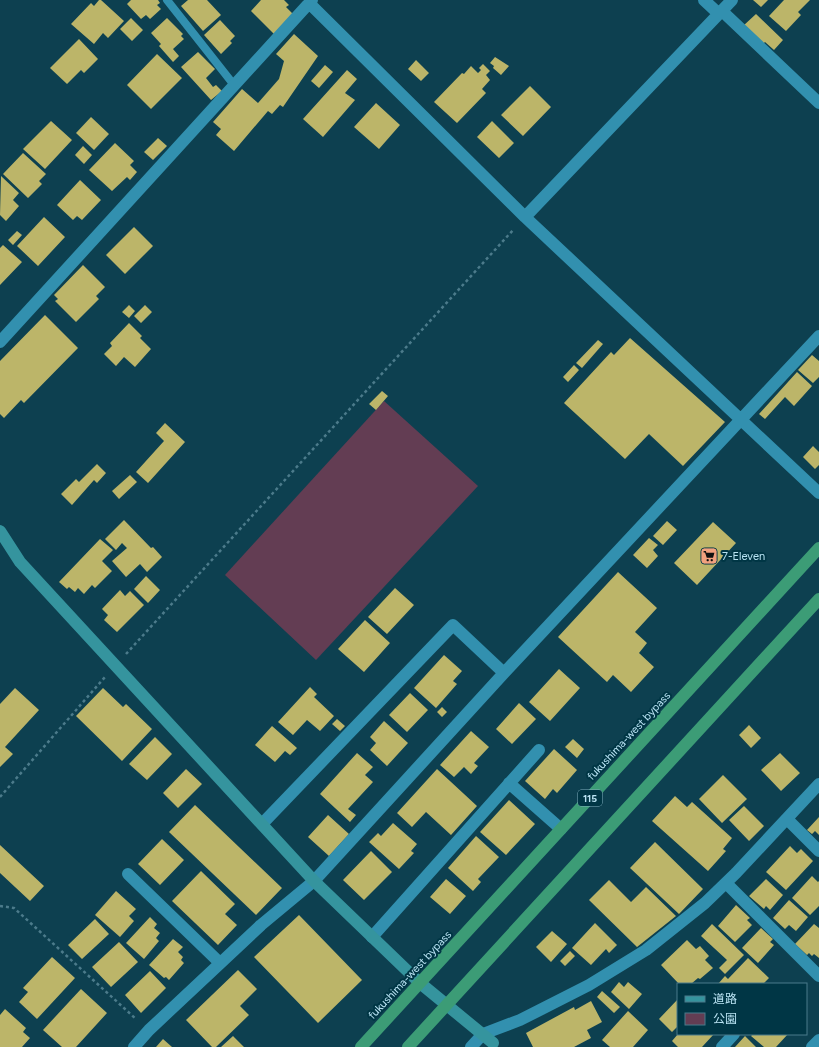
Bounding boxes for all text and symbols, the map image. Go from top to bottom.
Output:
supermarket icon: 7-Eleven [699,546,719,566]
place label: 7-Eleven [722,550,765,563]
street label: fukushima-west bypass [585,689,673,783]
road number: 115 [578,790,602,806]
street label: fukushima-west bypass [366,928,454,1022]
legend [677,983,807,1035]
text: 道路 [713,992,737,1006]
text: 公園 [713,1012,737,1026]

